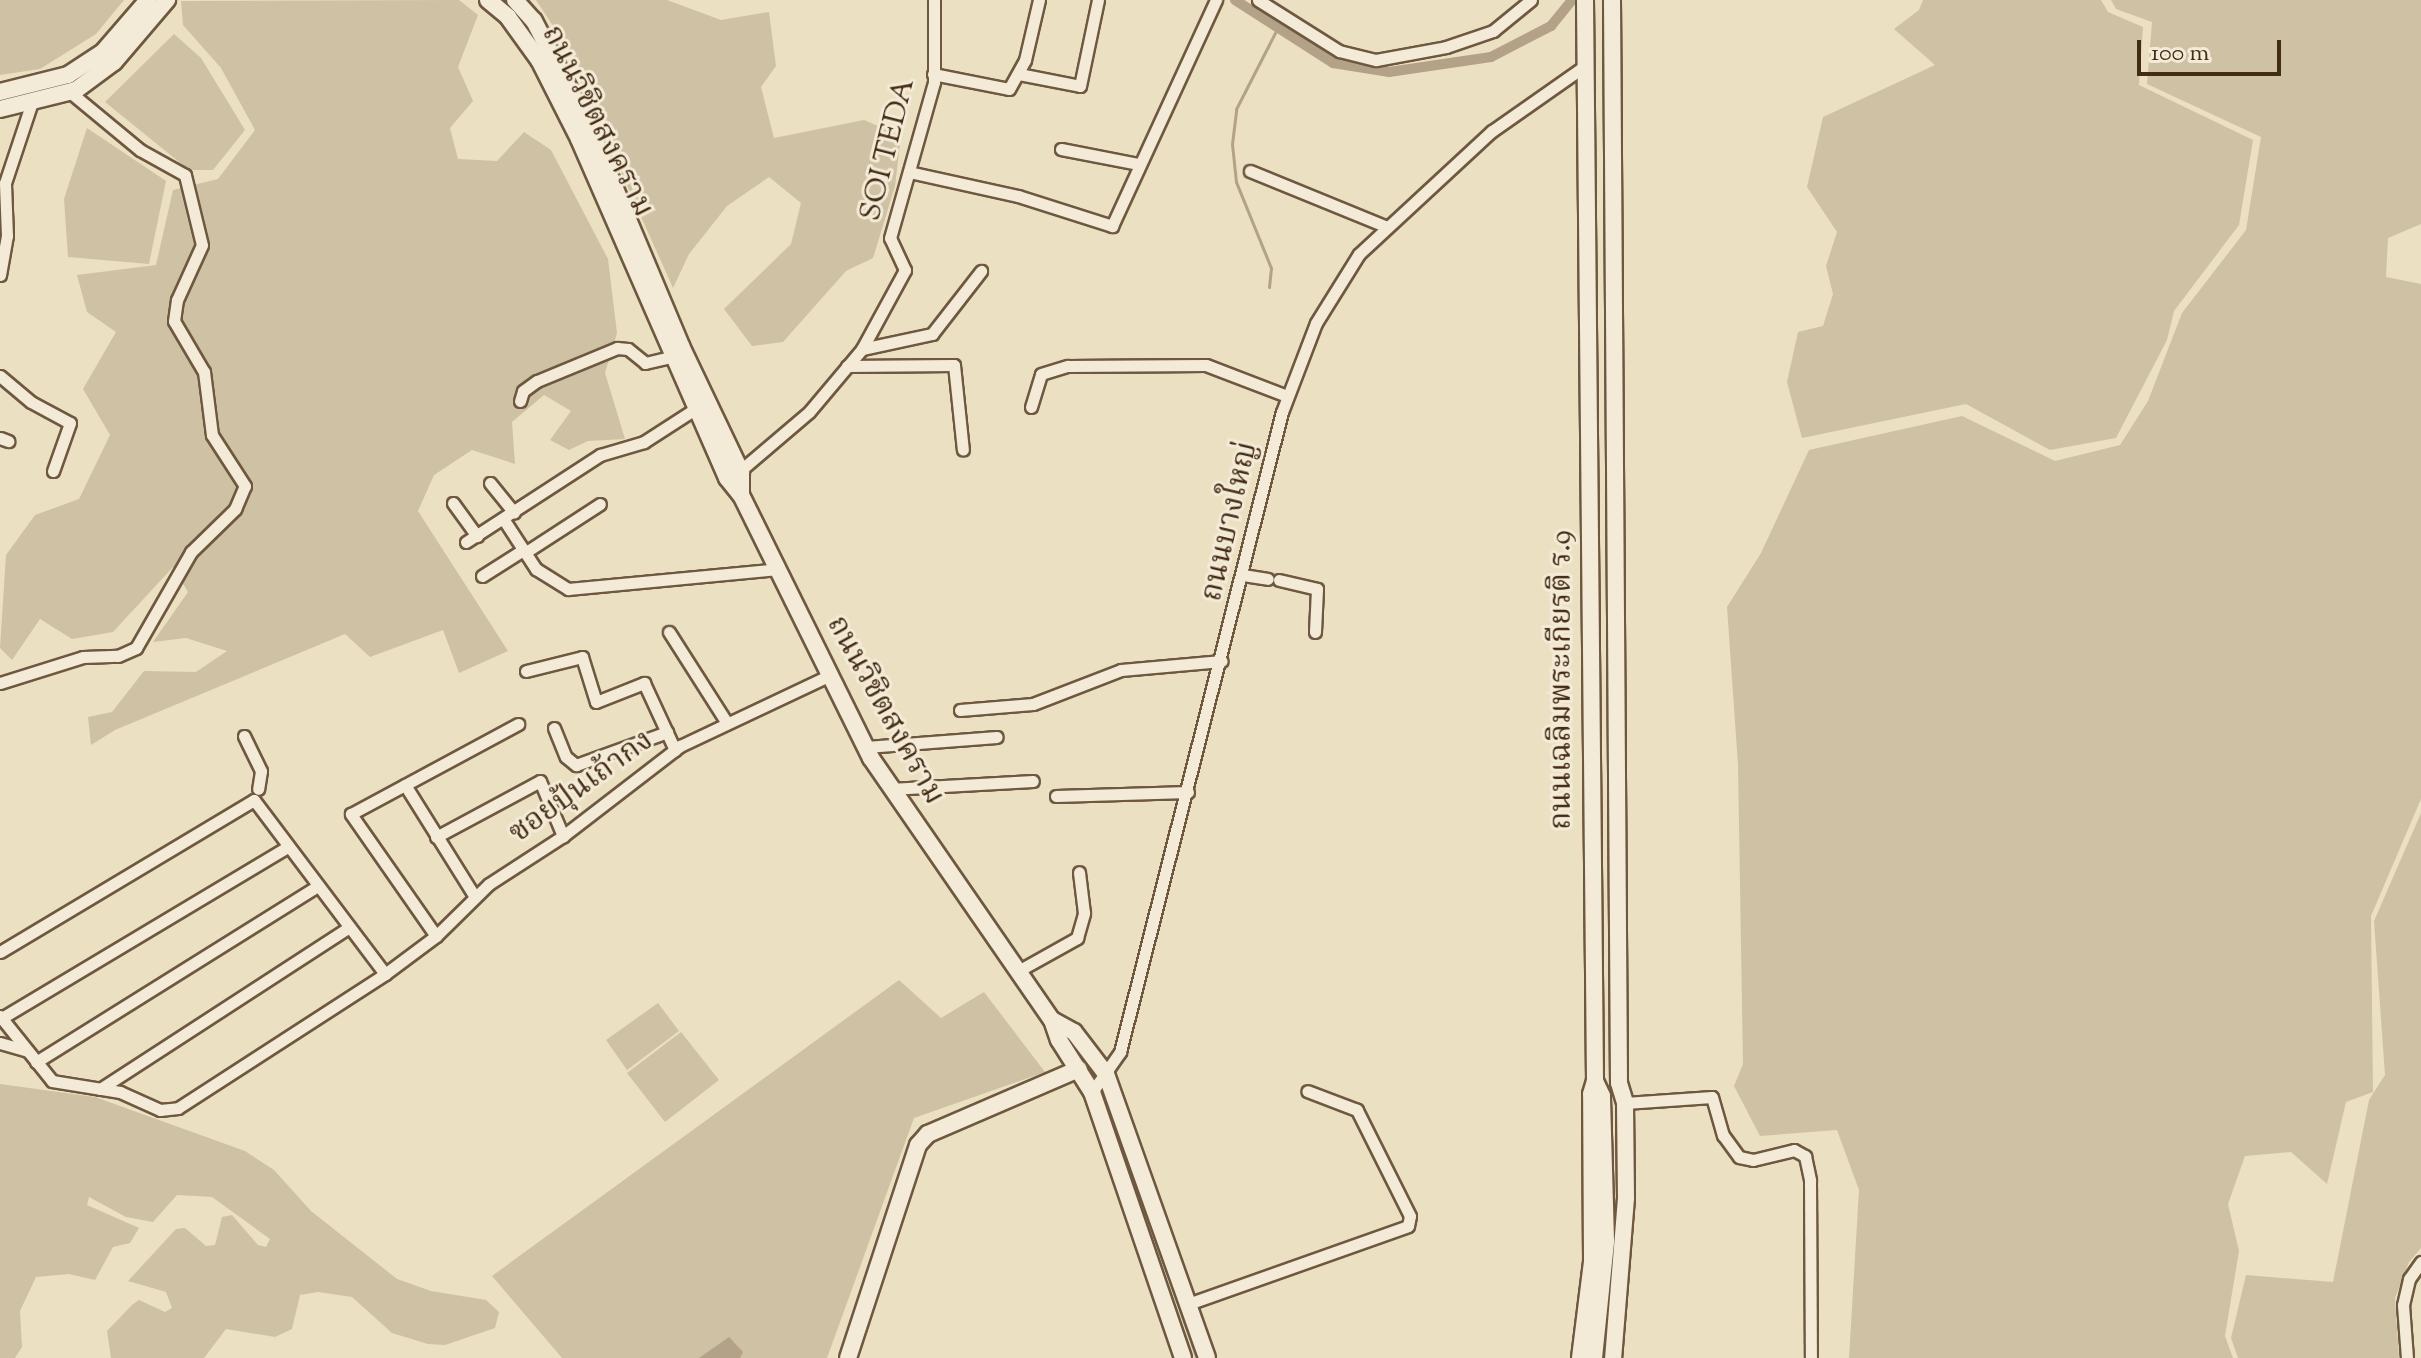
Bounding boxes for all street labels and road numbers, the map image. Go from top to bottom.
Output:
street label: ถนนวิชิตสงคราม [532,20,660,224]
street label: SOI TEDA [854,75,924,225]
street label: ถนนบางใหญ่ [1195,439,1267,605]
street label: ถนนเฉลิมพระเกียรติ ร.9 [1545,530,1581,830]
street label: ถนนวิชิตสงคราม [817,610,951,812]
street label: ซอยปุ้นเถ้ากง [503,724,661,852]

